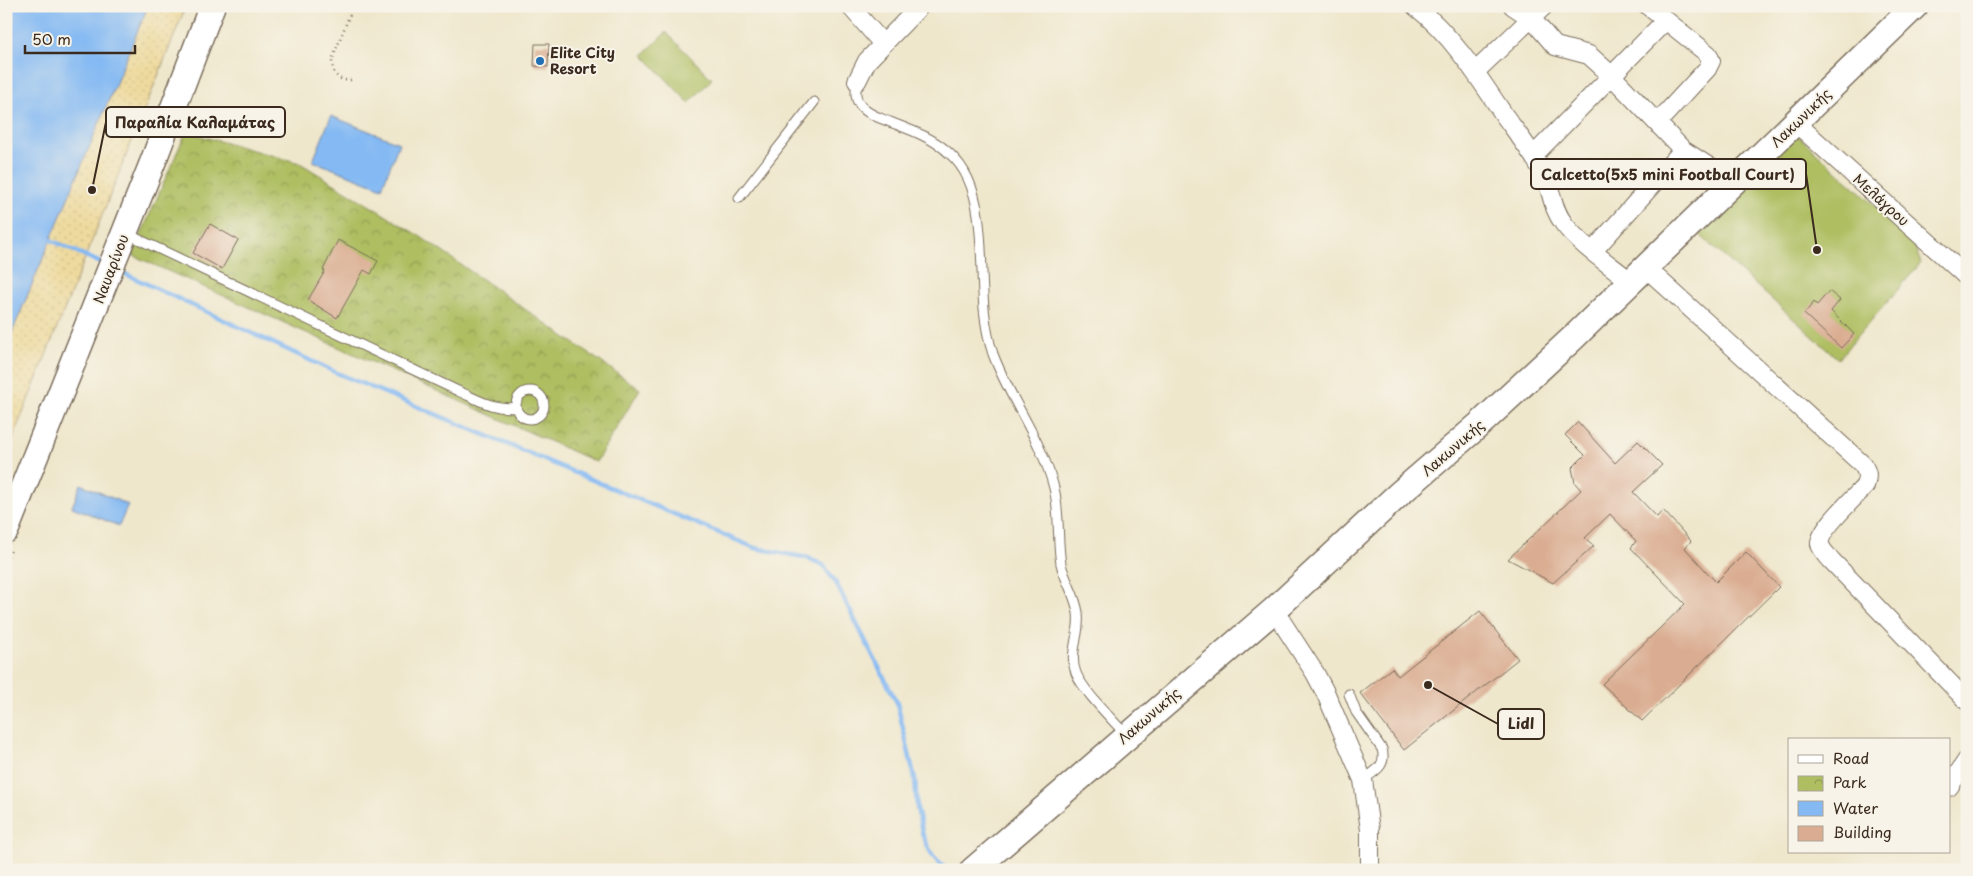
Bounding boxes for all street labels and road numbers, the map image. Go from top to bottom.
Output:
street label: Λακωνικής [1766,83,1836,152]
street label: Μελάγρου [1849,169,1914,231]
street label: Ναυαρίνου [88,231,133,307]
street label: Λακωνικής [1417,414,1489,481]
street label: Λακωνικής [1113,682,1185,749]

